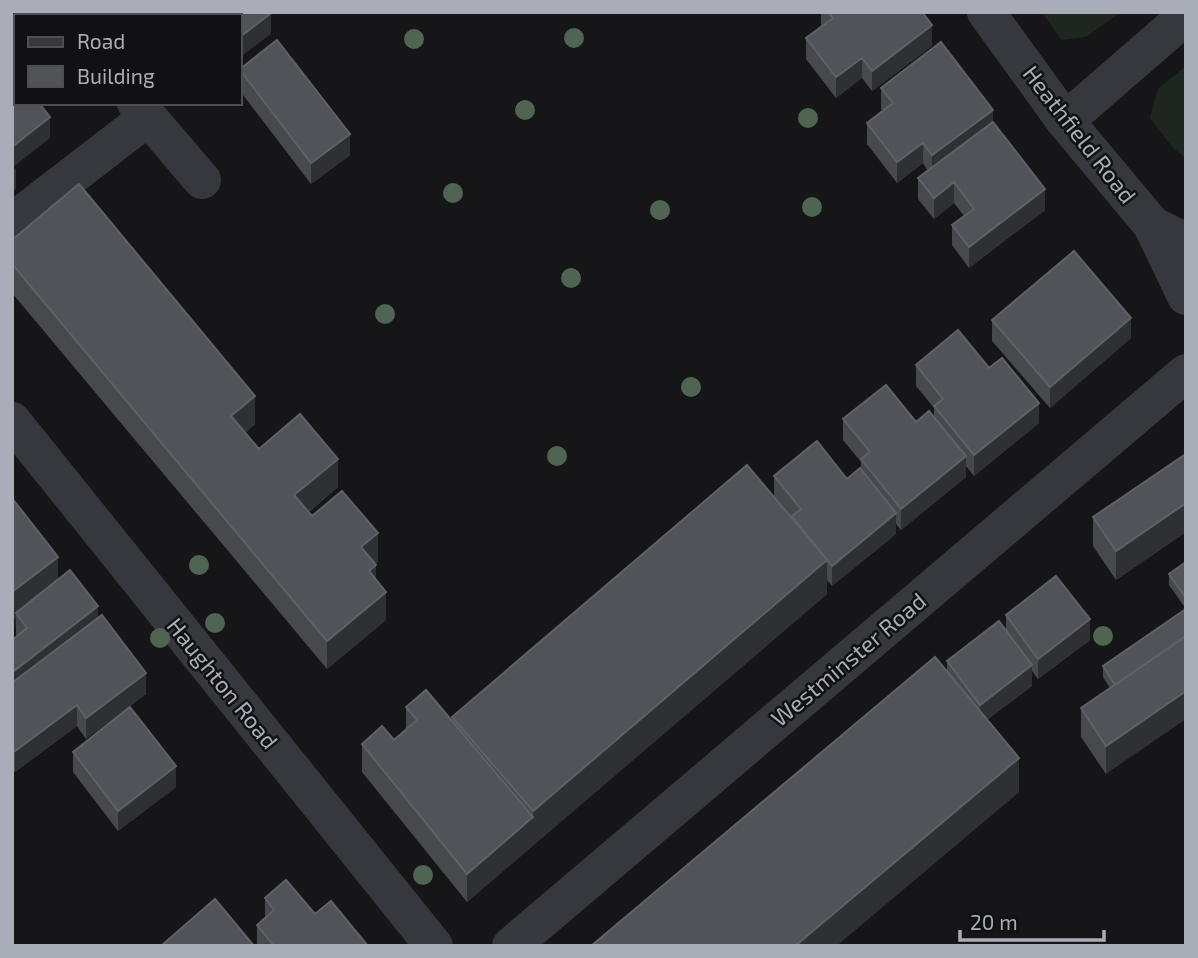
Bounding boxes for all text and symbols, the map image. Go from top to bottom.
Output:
legend [14,14,242,105]
text: Road [77,28,125,53]
street label: Heathfield Road [1018,60,1142,208]
text: Building [77,63,155,88]
street label: Westminster Road [765,586,931,732]
street label: Haughton Road [162,612,284,754]
scale bar [960,898,1104,942]
text: 20 m [970,909,1018,934]

